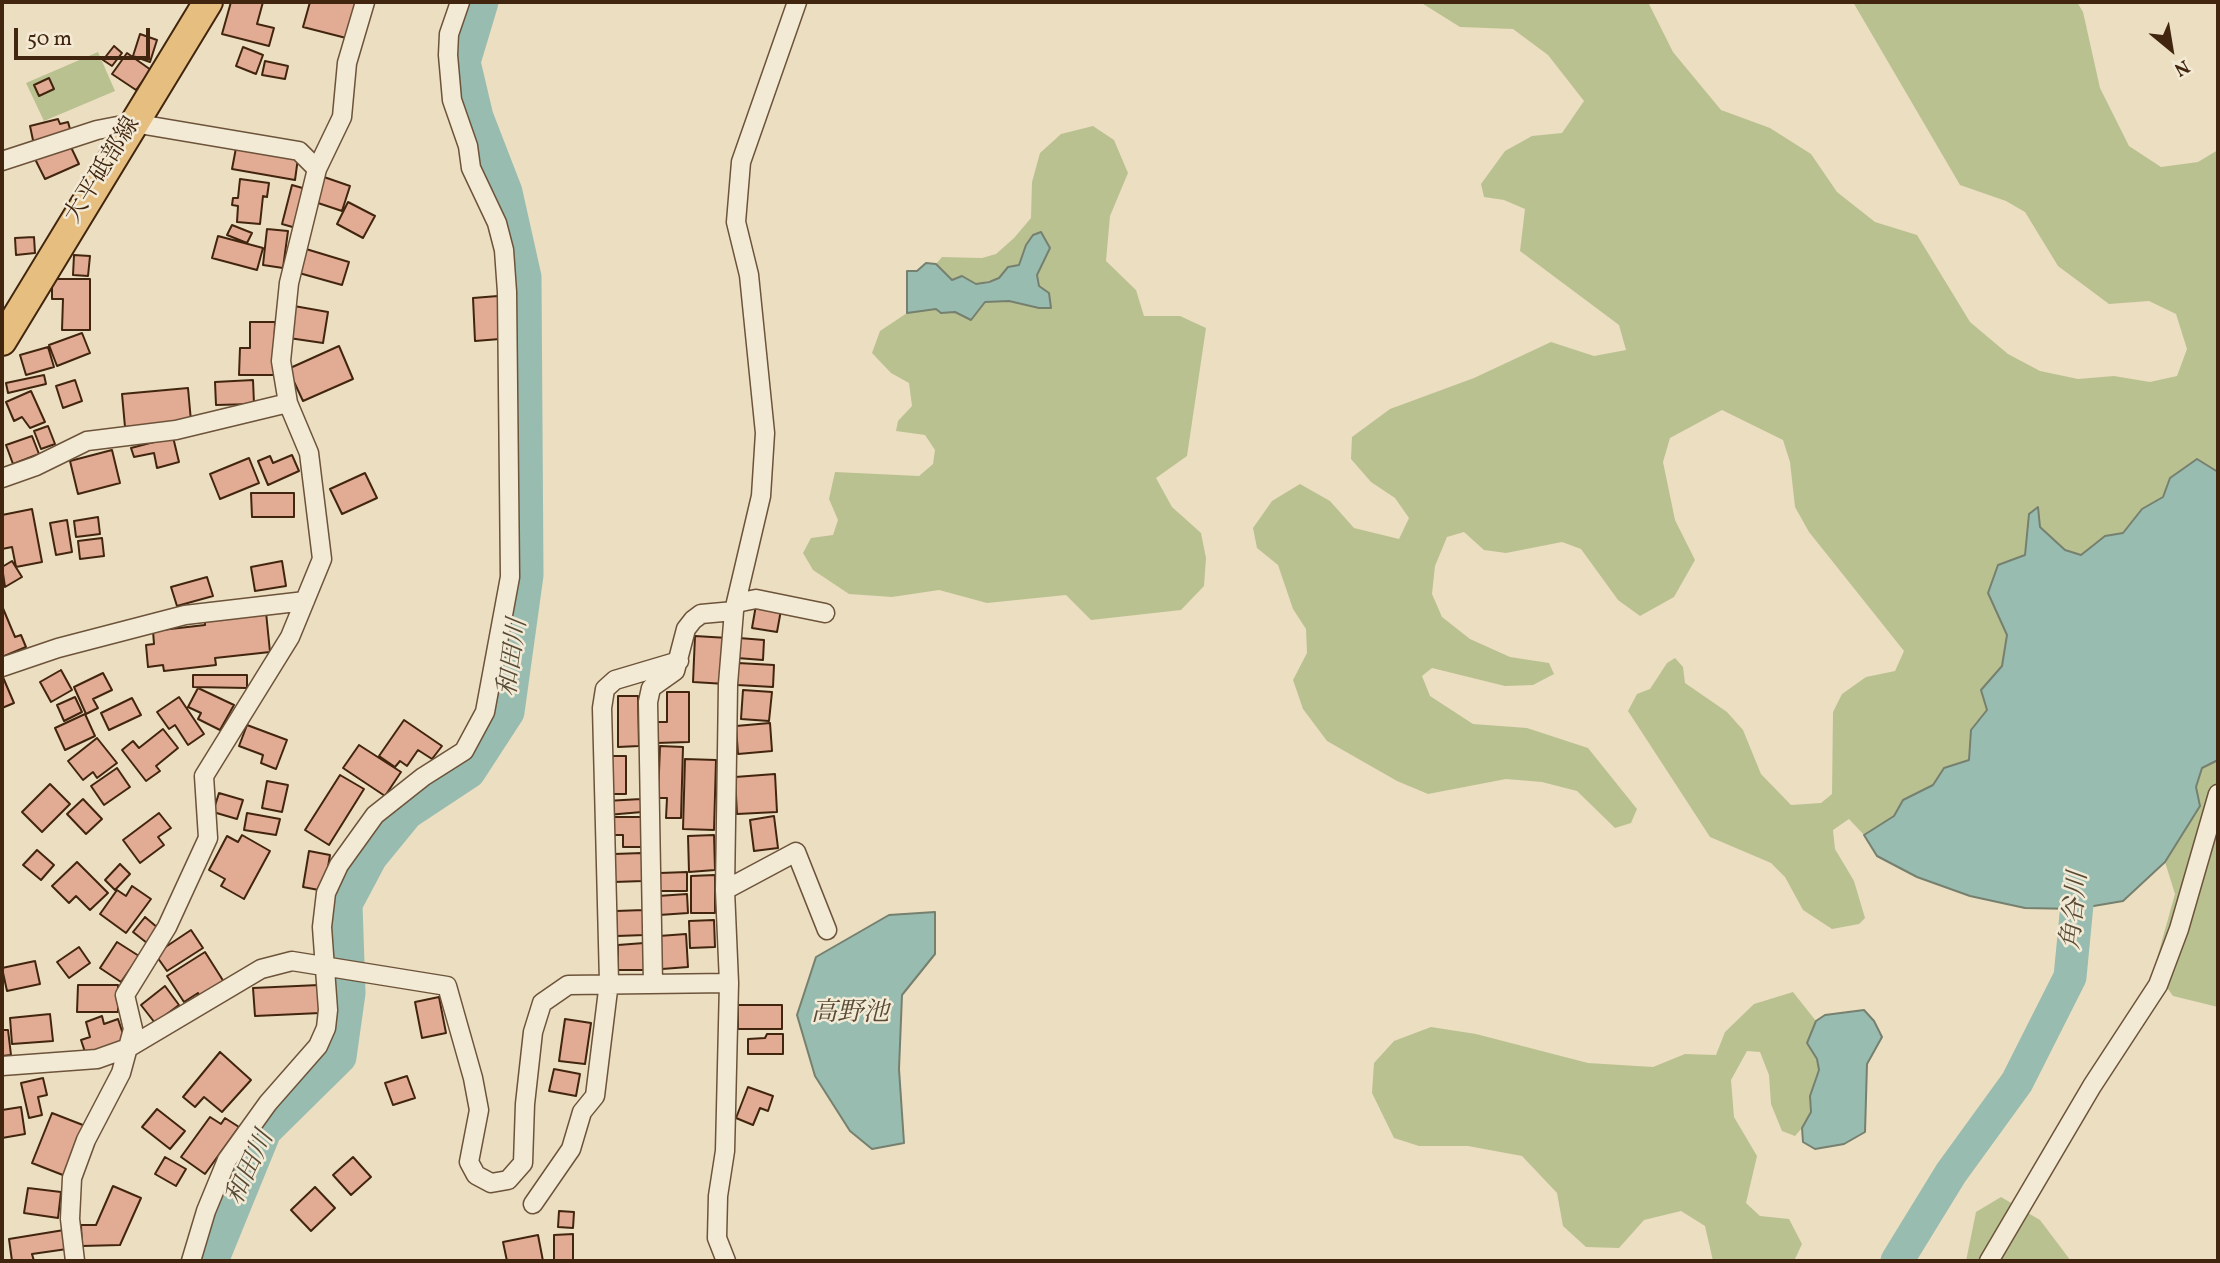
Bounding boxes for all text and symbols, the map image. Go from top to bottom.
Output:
scale bar [18,14,154,58]
north arrow [2136,14,2206,84]
text: 50 m [27,25,72,54]
text: N [2169,52,2194,82]
street label: 大平砥部線 [60,112,148,230]
water label: 和田川 [494,617,536,699]
water label: 角谷川 [2057,871,2097,951]
water label: 高野池 [811,999,889,1031]
water label: 和田川 [221,1127,283,1211]

